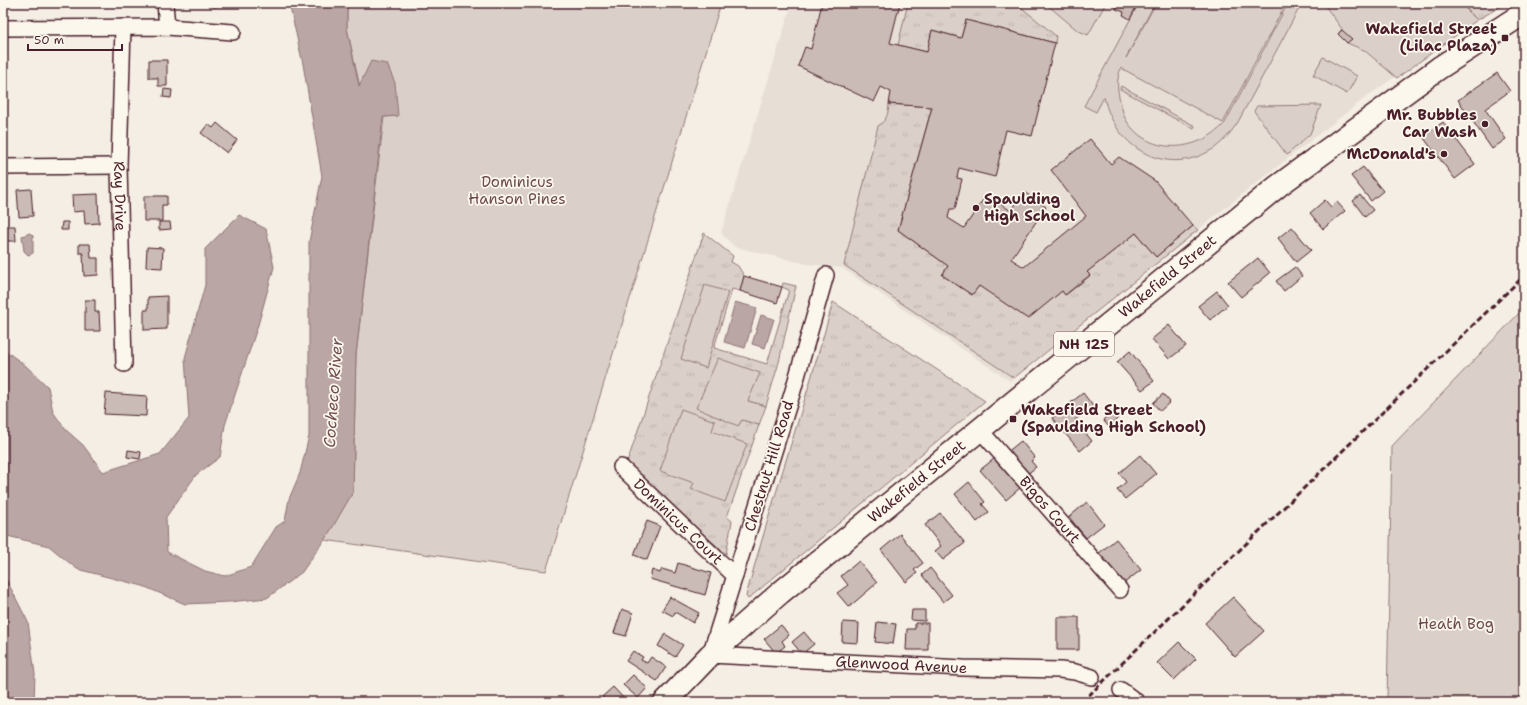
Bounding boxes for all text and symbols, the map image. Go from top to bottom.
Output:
place label: Wakefield Street (Lilac Plaza) [1365,19,1497,56]
scale bar [28,26,122,52]
text: 50 m [34,32,64,48]
marker: Wakefield Street (Lilac Plaza) [1500,33,1510,43]
place label: Mr. Bubbles Car Wash [1387,105,1477,142]
marker: Mr. Bubbles Car Wash [1480,119,1490,129]
place label: McDonald's [1346,144,1436,164]
marker: McDonald's [1439,149,1449,159]
street label: Ray Drive [109,161,131,231]
park label: Dominicus Hanson Pines [468,172,566,209]
place label: Spaulding High School [984,189,1075,226]
marker: Spaulding High School [971,203,981,213]
street label: Wakefield Street [1114,230,1221,322]
road number: NH 125 [1054,332,1114,356]
water label: Cocheco River [319,337,347,448]
street label: Chestnut Hill Road [740,398,799,534]
place label: Wakefield Street (Spaulding High School) [1021,400,1206,437]
marker: Wakefield Street (Spaulding High School) [1008,414,1018,424]
street label: Wakefield Street [863,435,970,527]
street label: Bigos Court [1015,472,1085,548]
street label: Dominicus Court [629,474,727,569]
park label: Heath Bog [1418,614,1494,634]
street label: Glenwood Avenue [835,651,968,678]

